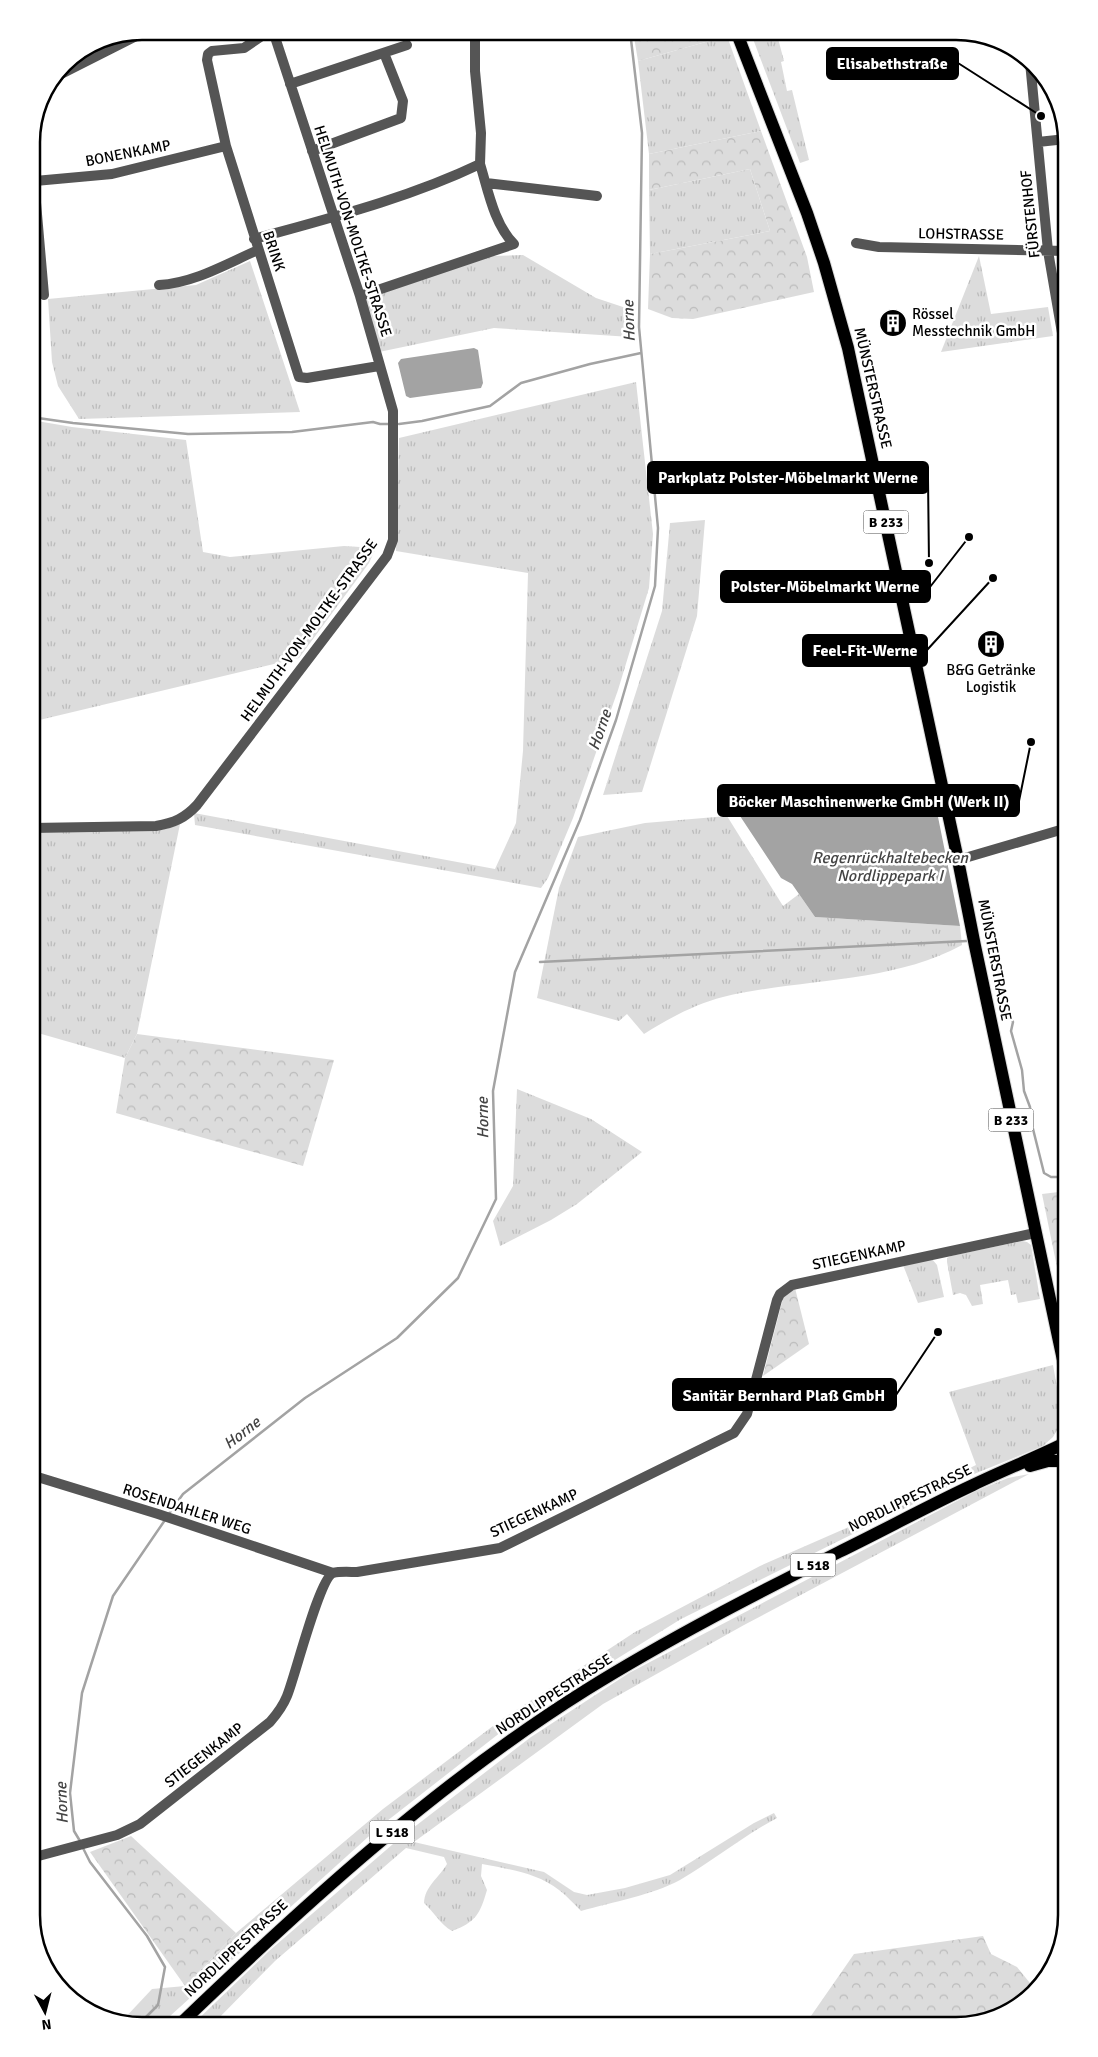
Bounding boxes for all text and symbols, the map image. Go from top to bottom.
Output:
callout: Elisabethstraße [827,48,958,79]
text: Elisabethstraße [836,54,948,74]
street label: HELMUTH-VON-MOLTKE-STRASSE [310,123,396,339]
street label: BONENKAMP [84,136,172,170]
street label: FÜRSTENHOF [1016,169,1044,259]
street label: LOHSTRASSE [918,224,1004,244]
street label: BRINK [259,228,289,274]
water label: Horne [618,299,640,342]
place label: Rössel Messtechnik GmbH [912,305,1035,340]
building icon: Rössel Messtechnik GmbH [878,308,908,338]
street label: MÜNSTERSTRASSE [850,326,896,450]
callout: Parkplatz Polster-Möbelmarkt Werne [648,462,928,493]
text: Parkplatz Polster-Möbelmarkt Werne [658,468,918,488]
road number: B 233 [864,511,908,534]
street label: HELMUTH-VON-MOLTKE-STRASSE [237,535,381,725]
callout: Polster-Möbelmarkt Werne [721,571,930,602]
text: Polster-Möbelmarkt Werne [730,577,920,597]
building icon: B&G Getränke Logistik [976,629,1006,659]
callout: Feel-Fit-Werne [803,635,927,666]
text: Feel-Fit-Werne [813,641,917,661]
place label: B&G Getränke Logistik [946,661,1036,696]
water label: Horne [584,706,617,753]
callout: Böcker Maschinenwerke GmbH (Werk II) [718,785,1019,816]
text: Böcker Maschinenwerke GmbH (Werk II) [728,792,1010,812]
water label: Regenrückhaltebecken Nordlippepark I [812,848,969,886]
street label: MÜNSTERSTRASSE [974,898,1016,1022]
water label: Horne [473,1096,493,1139]
road number: B 233 [988,1108,1034,1132]
street label: STIEGENKAMP [811,1236,907,1274]
callout: Sanitär Bernhard Plaß GmbH [673,1379,896,1410]
text: Sanitär Bernhard Plaß GmbH [683,1386,885,1406]
water label: Horne [219,1412,265,1454]
street label: NORDLIPPESTRASSE [845,1460,975,1536]
street label: ROSENDAHLER WEG [121,1480,253,1538]
street label: STIEGENKAMP [487,1485,581,1541]
road number: L 518 [790,1554,836,1576]
street label: NORDLIPPESTRASSE [492,1650,616,1738]
street label: STIEGENKAMP [161,1719,247,1791]
water label: Horne [51,1781,73,1824]
road number: L 518 [370,1820,414,1844]
street label: NORDLIPPESTRASSE [180,1895,292,2001]
north arrow [20,1987,70,2037]
text: N [41,2015,52,2033]

